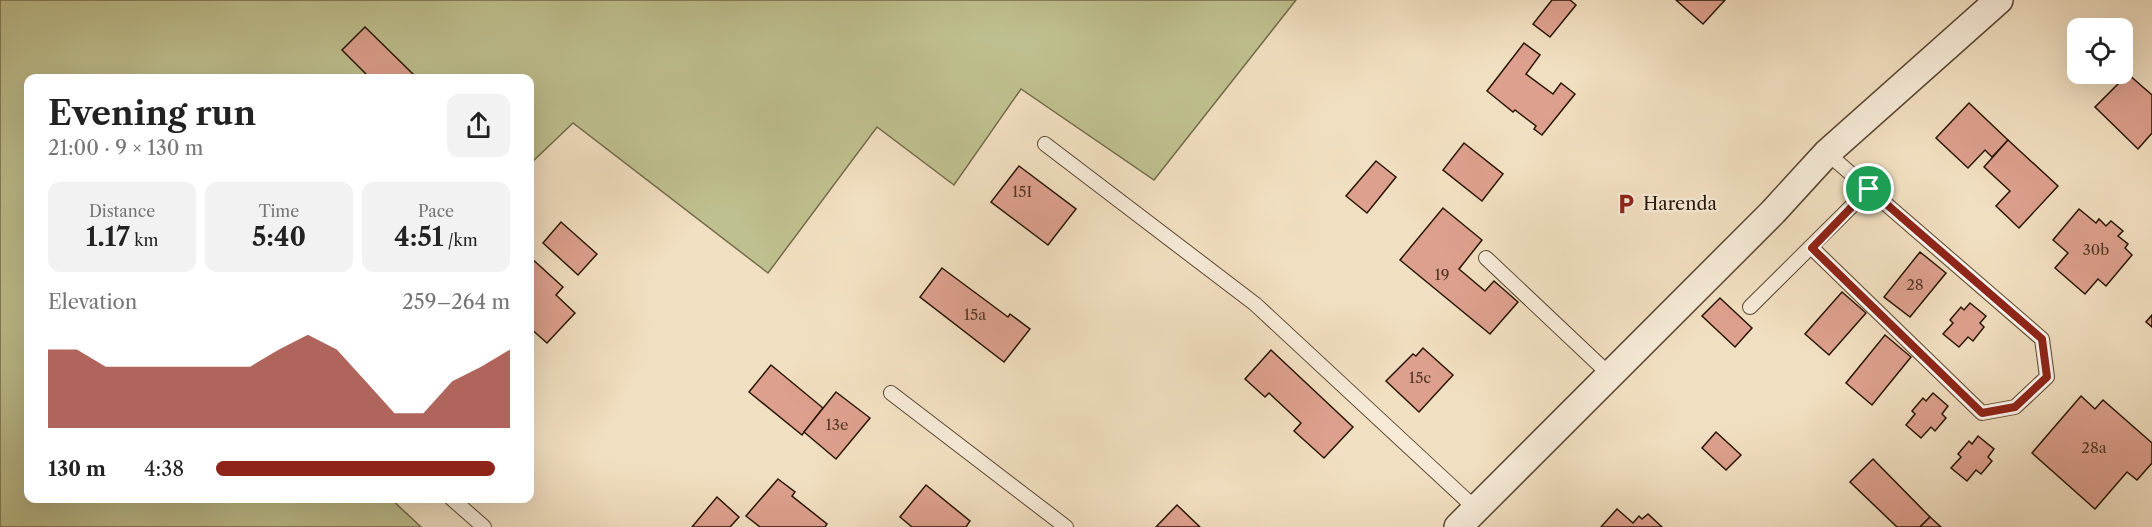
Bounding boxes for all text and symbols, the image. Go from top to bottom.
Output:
map controls [2067,18,2133,84]
button: locate [2067,18,2133,84]
text: Evening run [48,93,256,134]
button: share [447,94,510,157]
text: 21:00 · 9 × 130 m [48,136,203,160]
pin [1843,163,1894,214]
icon: arrive [1852,172,1885,205]
house number: 15I [1012,182,1032,201]
parking icon: Harenda [1614,192,1638,216]
place label: Harenda [1643,193,1717,215]
text: Distance [89,201,155,221]
text: Time [259,201,299,221]
text: Pace [418,201,454,221]
text: 1.17 [86,221,130,253]
text: 5:40 [252,221,306,253]
text: 4:51 [394,221,444,253]
text: km [130,230,158,250]
text: /km [444,230,478,250]
house number: 30b [2083,240,2109,259]
house number: 19 [1434,265,1450,284]
house number: 28 [1906,275,1924,294]
text: Elevation [48,290,137,314]
text: 259–264 m [402,290,510,314]
house number: 15a [964,305,986,324]
house number: 15c [1409,368,1431,387]
house number: 13e [826,415,848,434]
house number: 28a [2081,438,2107,457]
text: 130 m [48,457,106,481]
text: 4:38 [144,457,184,481]

